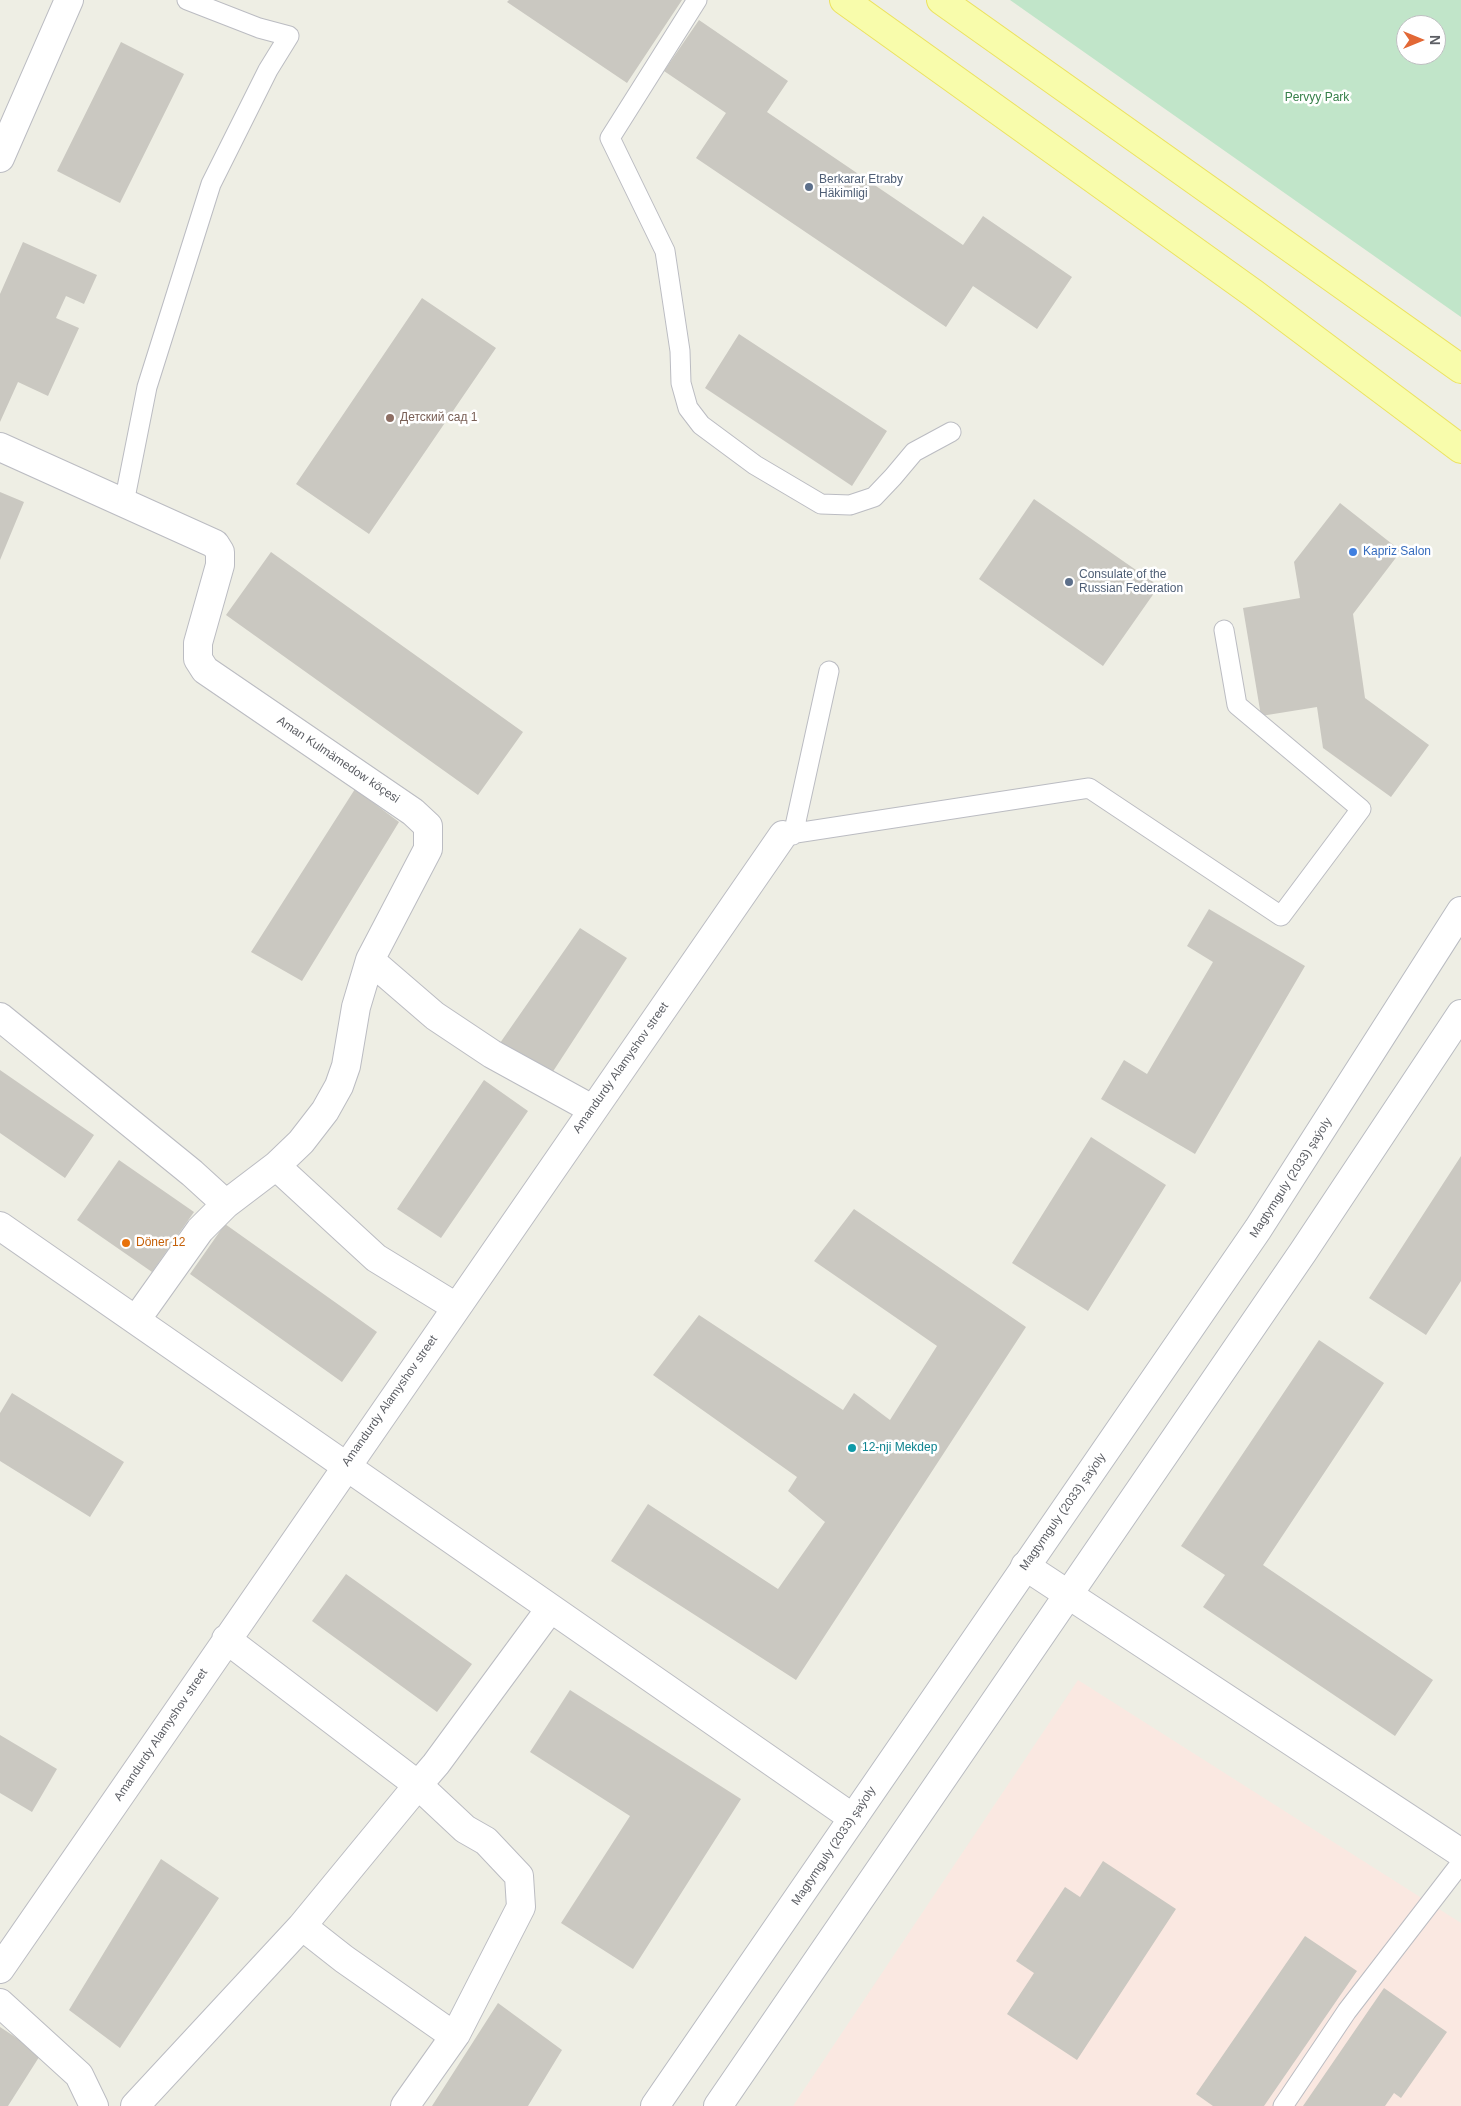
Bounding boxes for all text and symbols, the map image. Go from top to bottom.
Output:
north arrow [1396,15,1446,65]
text: N [1427,35,1443,45]
park label: Pervyy Park [1285,91,1349,105]
place label: Berkarar Etraby Häkimligi [819,173,903,201]
marker: Berkarar Etraby Häkimligi [803,181,815,193]
place label: Детский сад 1 [400,411,477,425]
marker: Детский сад 1 [384,412,396,424]
place label: Kapriz Salon [1363,545,1431,559]
marker: Kapriz Salon [1347,546,1359,558]
place label: Consulate of the Russian Federation [1079,568,1183,596]
marker: Consulate of the Russian Federation [1063,576,1075,588]
street label: Aman Kulmämedow köçesi [274,714,402,806]
street label: Amandurdy Alamyshov street [570,1000,672,1136]
street label: Magtymguly (2033) şaýoly [1247,1115,1335,1241]
place label: Döner 12 [136,1236,185,1250]
marker: Döner 12 [120,1237,132,1249]
street label: Amandurdy Alamyshov street [339,1333,441,1469]
place label: 12-nji Mekdep [862,1441,937,1455]
marker: 12-nji Mekdep [846,1442,858,1454]
street label: Magtymguly (2033) şaýoly [1017,1451,1109,1573]
street label: Amandurdy Alamyshov street [111,1666,211,1804]
street label: Magtymguly (2033) şaýoly [789,1784,879,1908]

